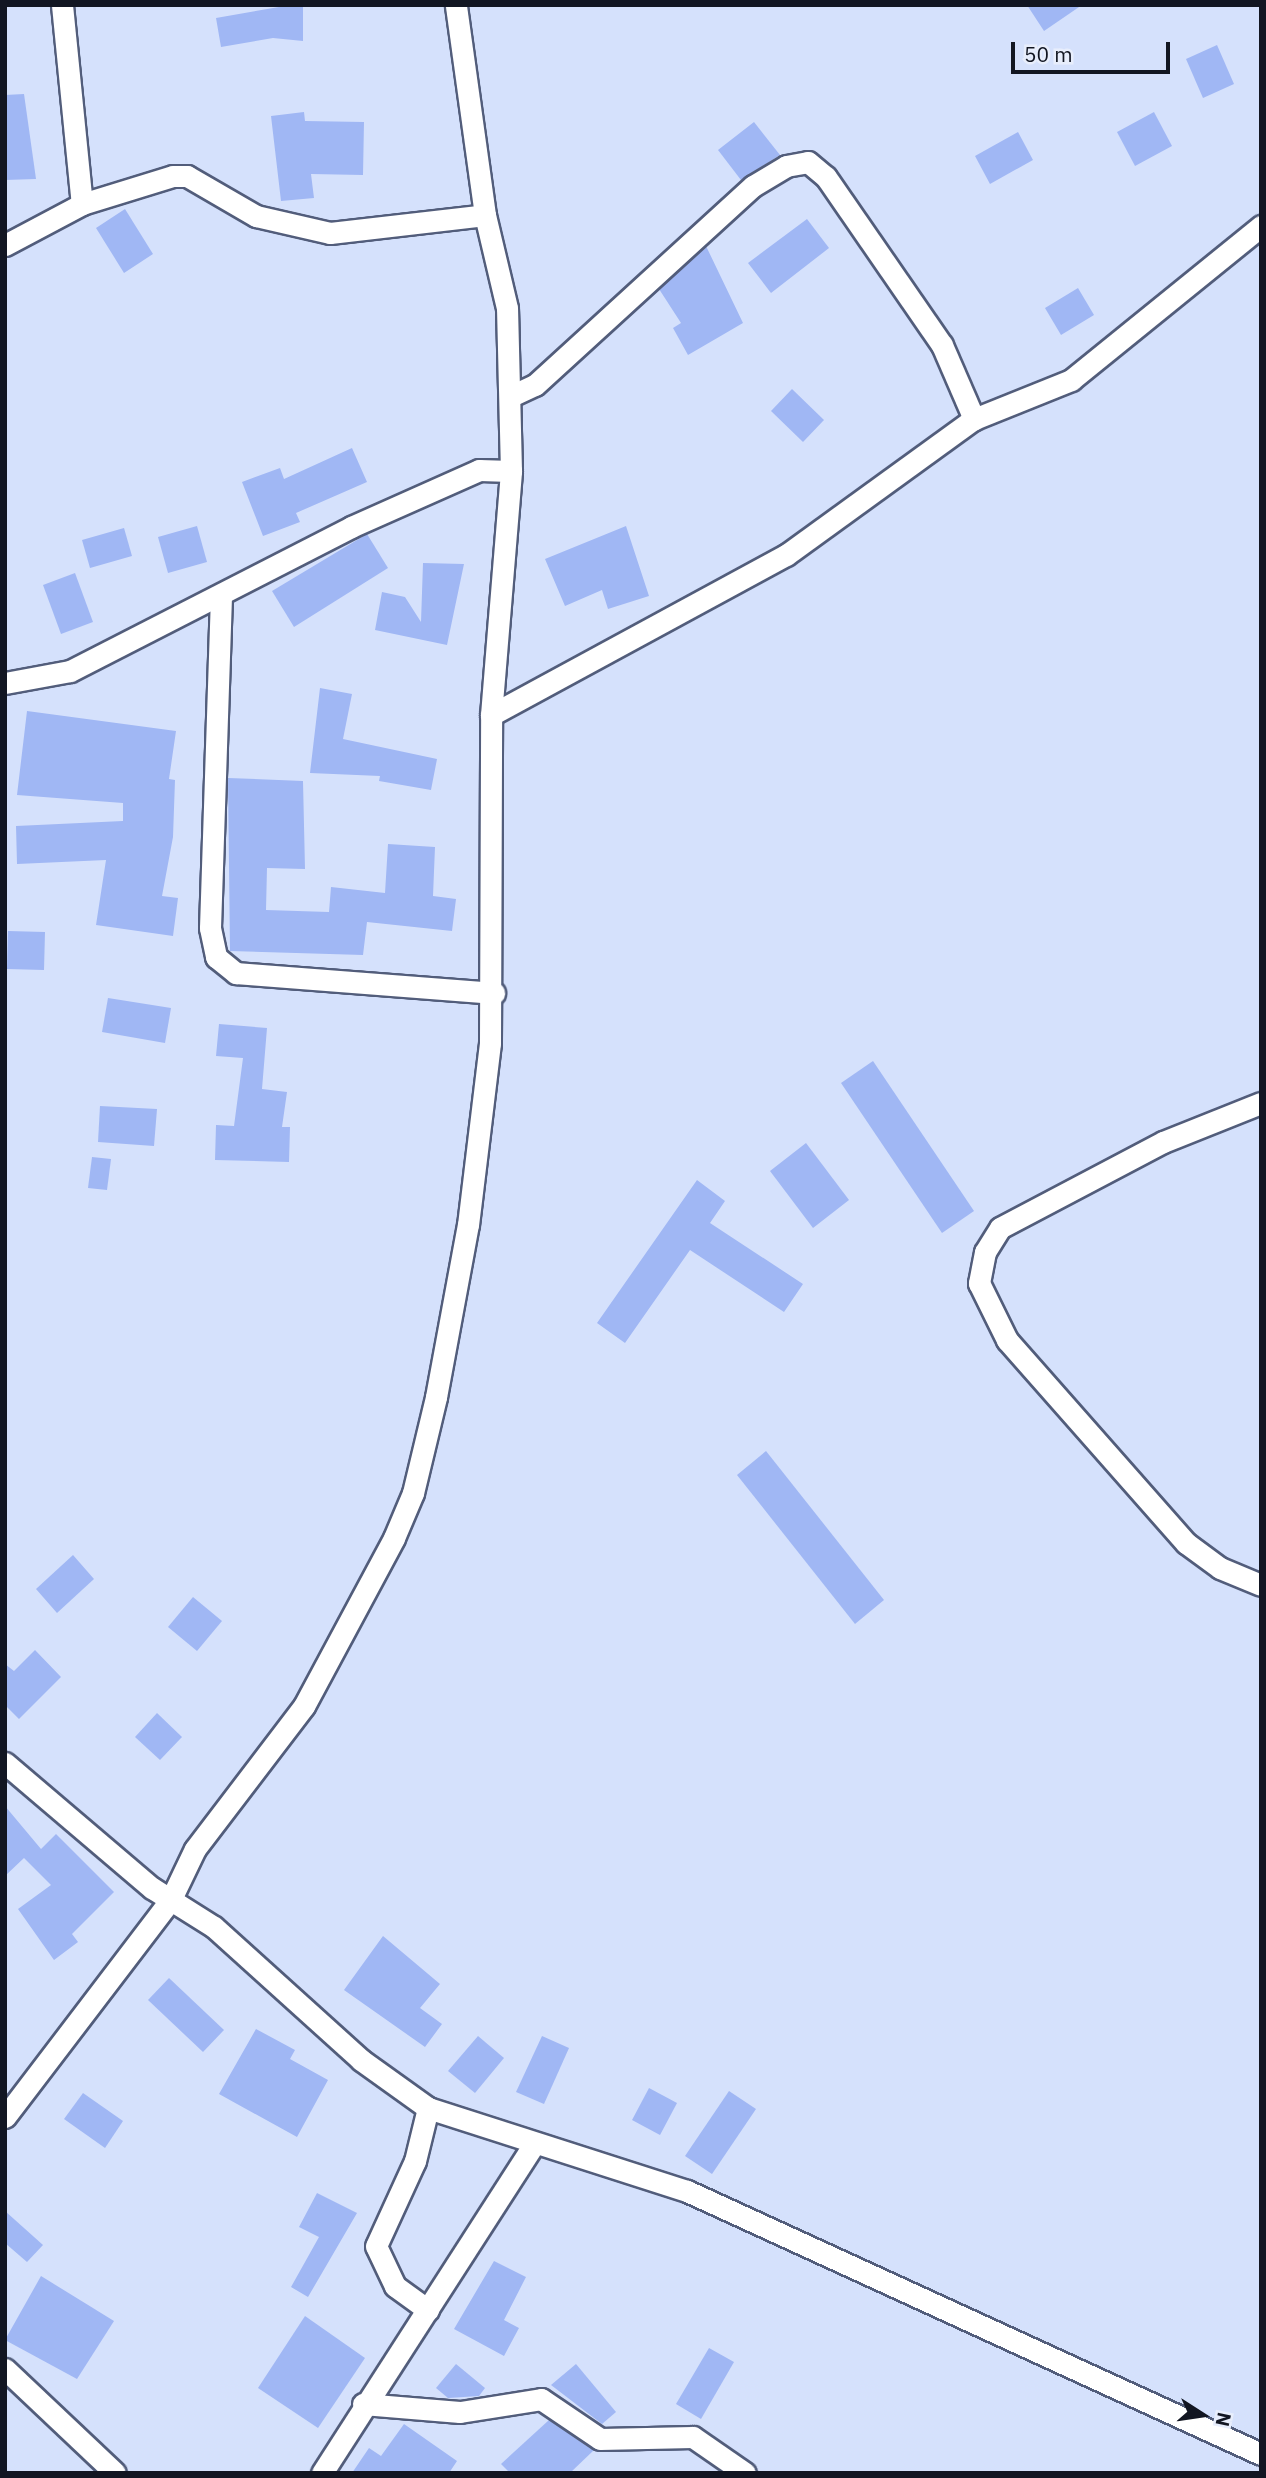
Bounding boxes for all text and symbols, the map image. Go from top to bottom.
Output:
scale bar [1014,28,1173,72]
text: 50 m [1024,40,1073,68]
north arrow [1168,2380,1238,2450]
text: N [1210,2410,1237,2429]

